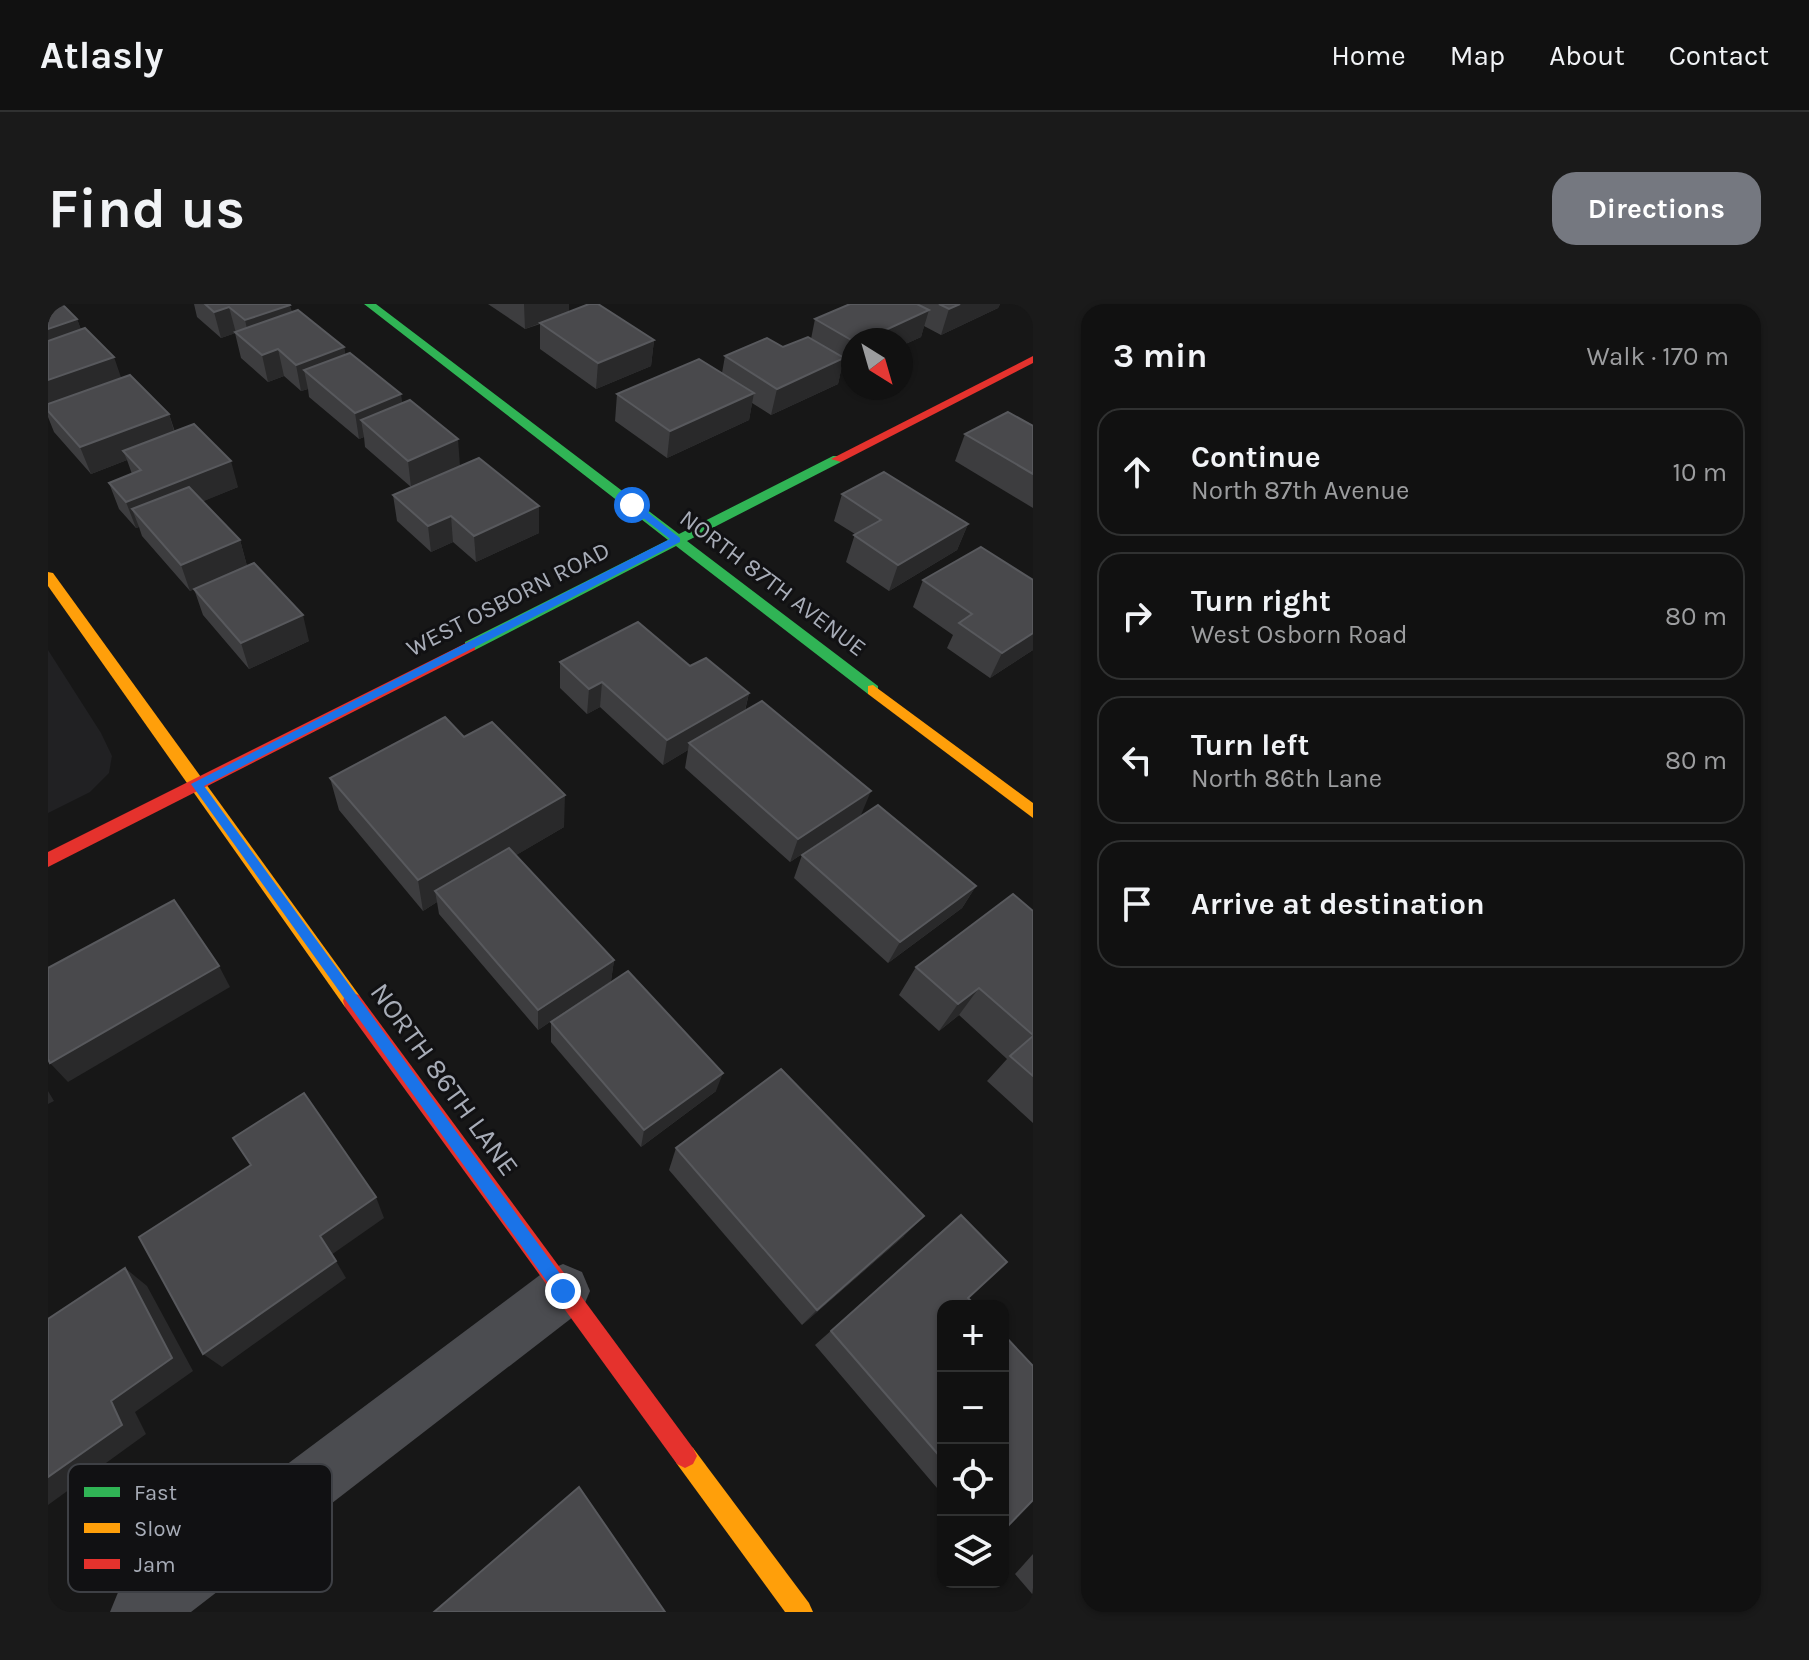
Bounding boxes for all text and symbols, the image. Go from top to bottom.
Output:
text: Atlasly [40,33,163,78]
text: Home [1331,39,1406,72]
text: Map [1450,39,1505,72]
text: About [1549,39,1625,72]
text: Contact [1669,39,1769,72]
button: Directions [1552,172,1761,245]
text: Find us [48,176,245,241]
north arrow [841,328,913,400]
text: 3 min [1113,336,1207,376]
text: Walk · 170 m [1587,341,1729,372]
text: Continue [1191,439,1321,475]
icon: ahead [1115,450,1159,494]
text: 10 m [1672,457,1727,488]
text: North 87th Avenue [1191,475,1409,506]
route start [614,487,650,523]
street label: NORTH 87TH AVENUE [674,504,872,662]
street label: WEST OSBORN ROAD [402,536,614,662]
text: Turn right [1191,583,1331,619]
icon: right [1115,594,1159,638]
text: 80 m [1665,601,1727,632]
text: West Osborn Road [1191,619,1408,650]
text: Turn left [1191,727,1309,763]
icon: left [1115,738,1159,782]
text: 80 m [1665,745,1727,776]
text: North 86th Lane [1191,763,1382,794]
icon: arrive [1115,882,1159,926]
text: Arrive at destination [1191,886,1485,922]
street label: NORTH 86TH LANE [364,976,526,1182]
route end [545,1273,581,1309]
map controls [937,1300,1009,1588]
button: + [937,1300,1009,1372]
button: − [937,1372,1009,1444]
button: locate [937,1444,1009,1516]
legend [68,1464,332,1592]
text: Fast [134,1480,177,1506]
text: Slow [134,1516,181,1542]
button: layers [937,1516,1009,1588]
text: Jam [134,1552,176,1578]

